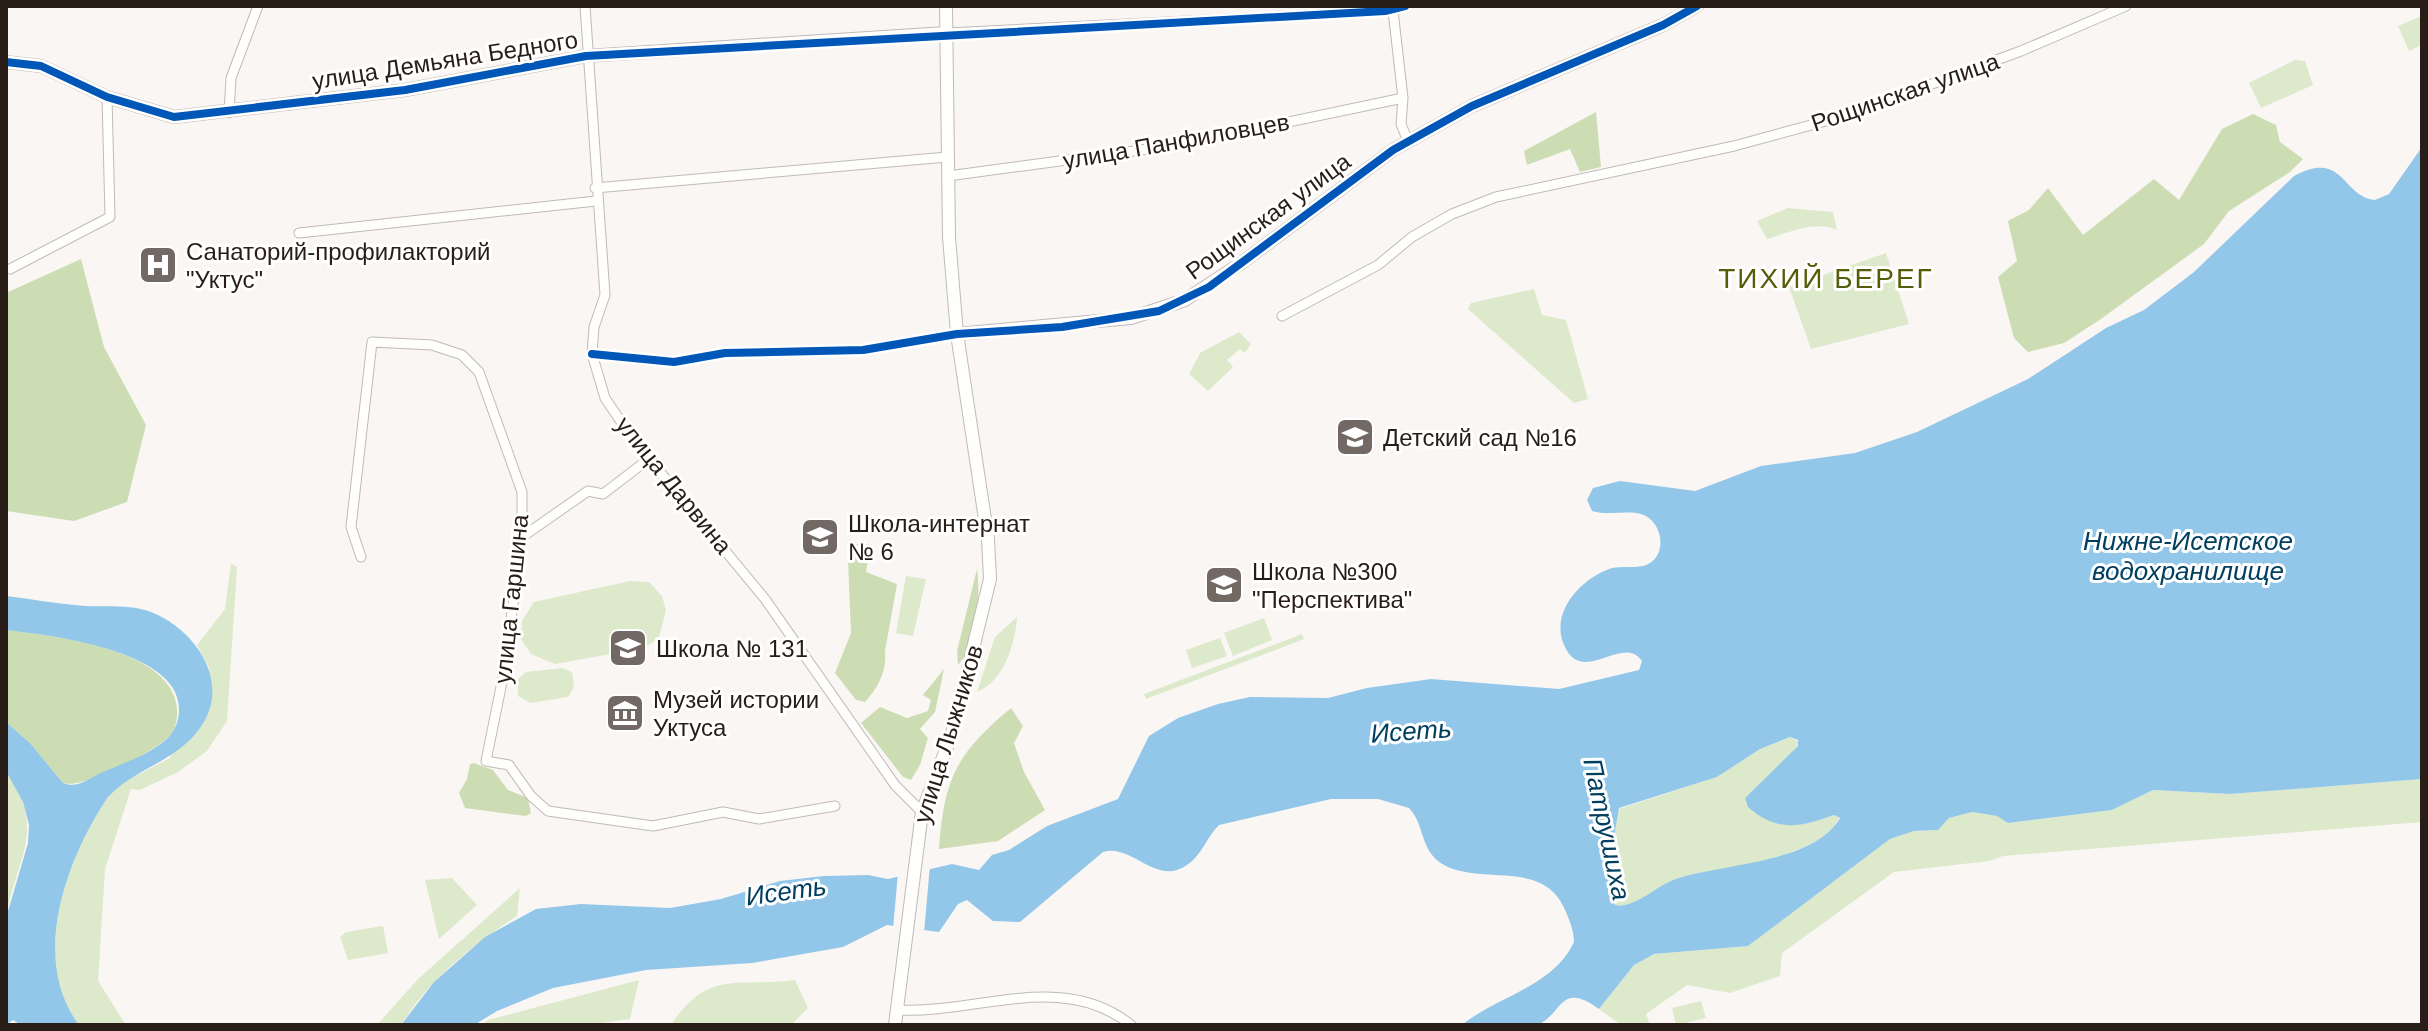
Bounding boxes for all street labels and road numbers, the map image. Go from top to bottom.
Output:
street label: улица Демьяна Бедного [310,26,580,94]
street label: Рощинская улица [1808,47,2003,137]
street label: улица Панфиловцев [1061,108,1291,174]
street label: Рощинская улица [1180,147,1356,285]
street label: улица Дарвина [611,411,738,559]
street label: улица Гаршина [489,512,533,685]
street label: улица Лыжников [908,641,988,827]

